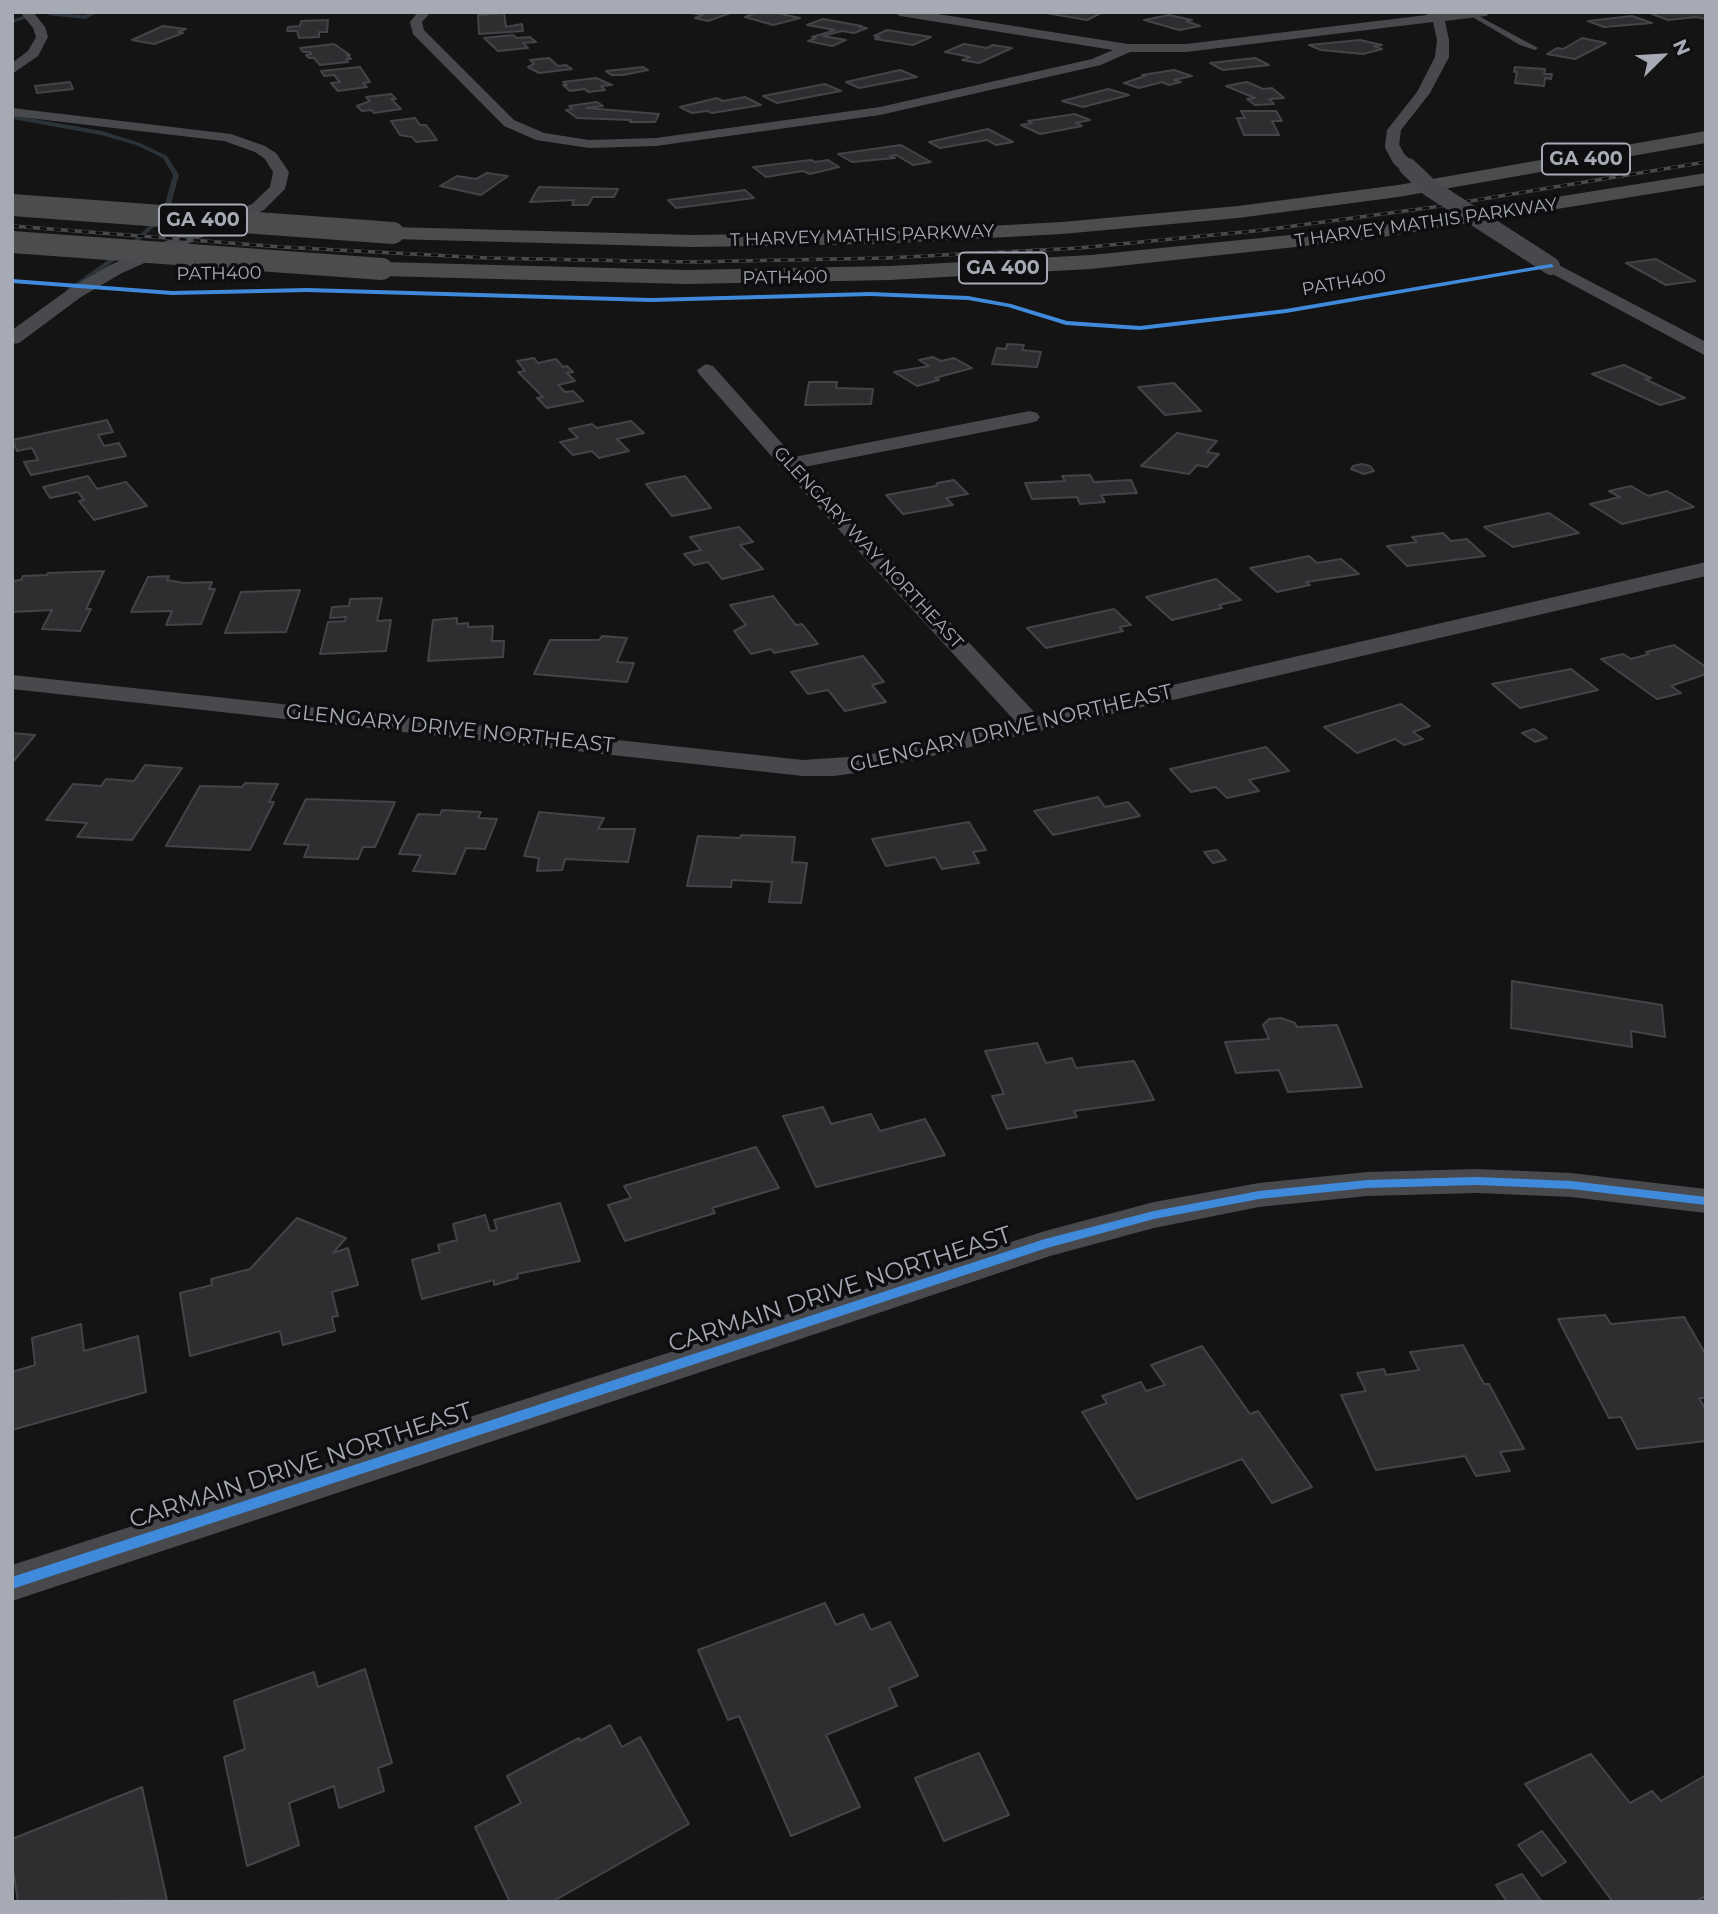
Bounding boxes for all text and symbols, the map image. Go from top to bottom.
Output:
north arrow [1627,21,1697,91]
text: N [1668,36,1695,59]
road number: GA 400 [1542,144,1630,174]
street label: T HARVEY MATHIS PARKWAY [1294,194,1558,252]
road number: GA 400 [159,204,247,235]
street label: T HARVEY MATHIS PARKWAY [729,221,995,251]
road number: GA 400 [959,252,1047,284]
street label: PATH400 [176,262,262,286]
street label: PATH400 [1300,265,1388,301]
street label: PATH400 [742,266,828,290]
street label: GLENGARY WAY NORTHEAST [769,443,967,653]
street label: GLENGARY DRIVE NORTHEAST [847,680,1175,778]
street label: GLENGARY DRIVE NORTHEAST [285,699,615,759]
street label: CARMAIN DRIVE NORTHEAST [665,1221,1015,1359]
street label: CARMAIN DRIVE NORTHEAST [126,1397,476,1535]

